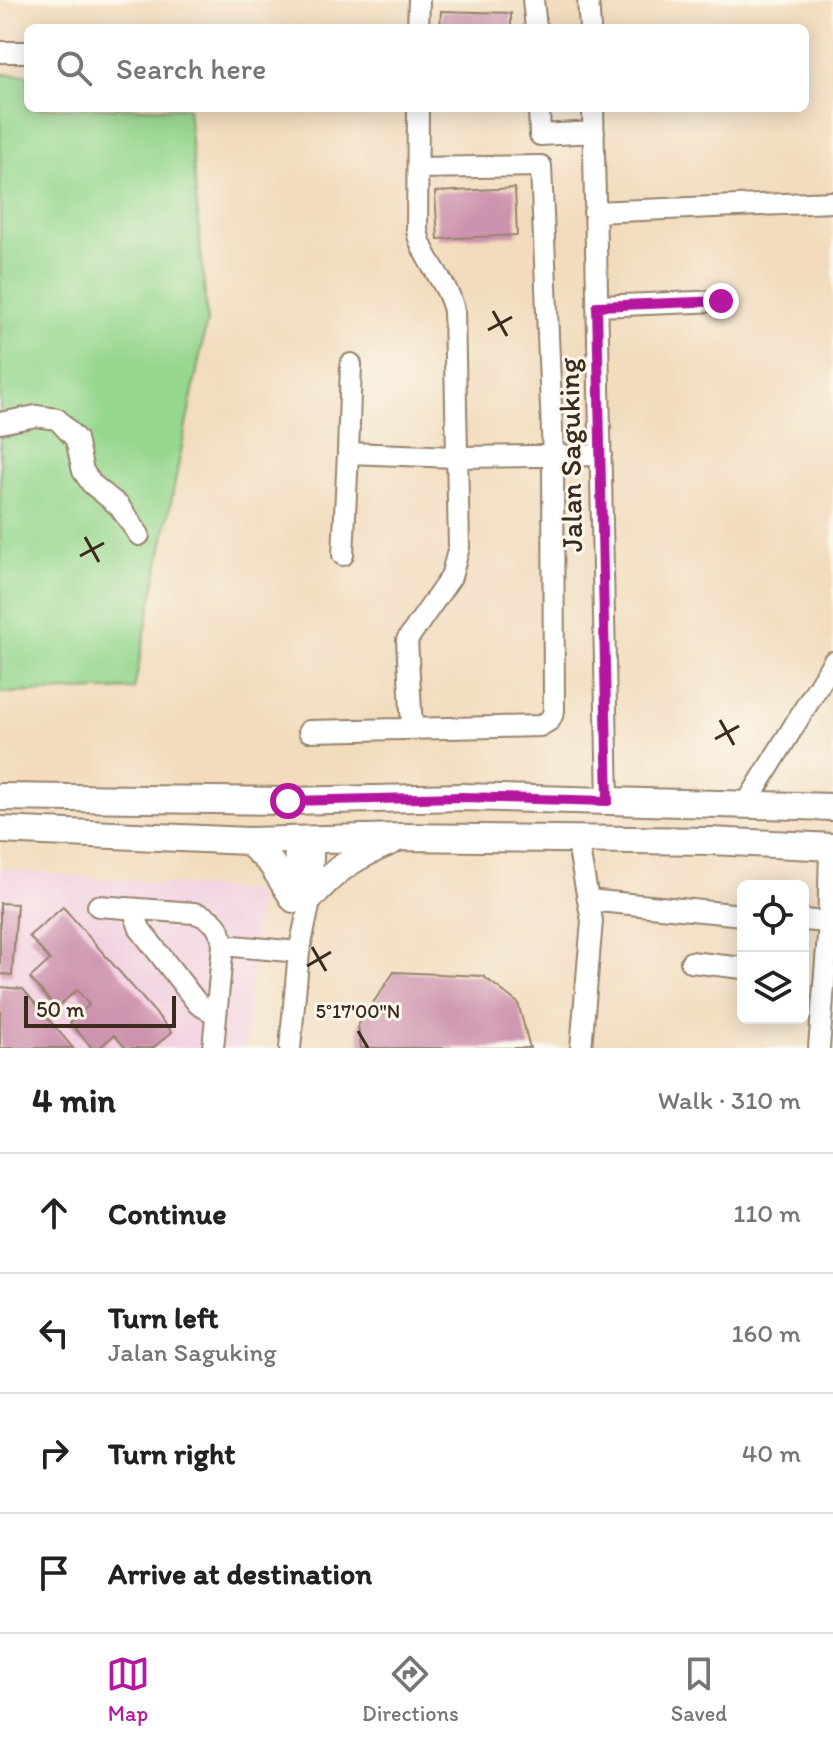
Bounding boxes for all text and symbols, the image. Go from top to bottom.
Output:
search box [24,24,809,112]
icon: search [52,46,96,90]
text: Search here [116,50,266,87]
route end [703,283,739,319]
street label: Jalan Saguking [550,357,590,553]
route start [270,783,306,819]
map controls [737,880,809,1024]
button: locate [737,880,809,952]
button: layers [737,952,809,1024]
scale bar [24,992,176,1028]
text: 50 m [36,996,85,1023]
text: 5°17'00"N [316,999,400,1023]
text: 4 min [32,1080,116,1121]
text: Walk · 310 m [658,1084,801,1116]
icon: ahead [32,1191,76,1235]
text: Continue [108,1195,227,1232]
text: 110 m [733,1197,801,1229]
text: Turn left [108,1299,219,1336]
icon: left [32,1311,76,1355]
text: 160 m [731,1317,801,1349]
text: Jalan Saguking [108,1336,277,1368]
icon: right [32,1431,76,1475]
text: Turn right [108,1435,236,1472]
text: 40 m [742,1437,801,1469]
icon: arrive [32,1551,76,1595]
text: Arrive at destination [108,1555,372,1592]
tab: Map [106,1652,150,1727]
tab: Directions [362,1652,459,1727]
tab: Saved [671,1652,727,1727]

